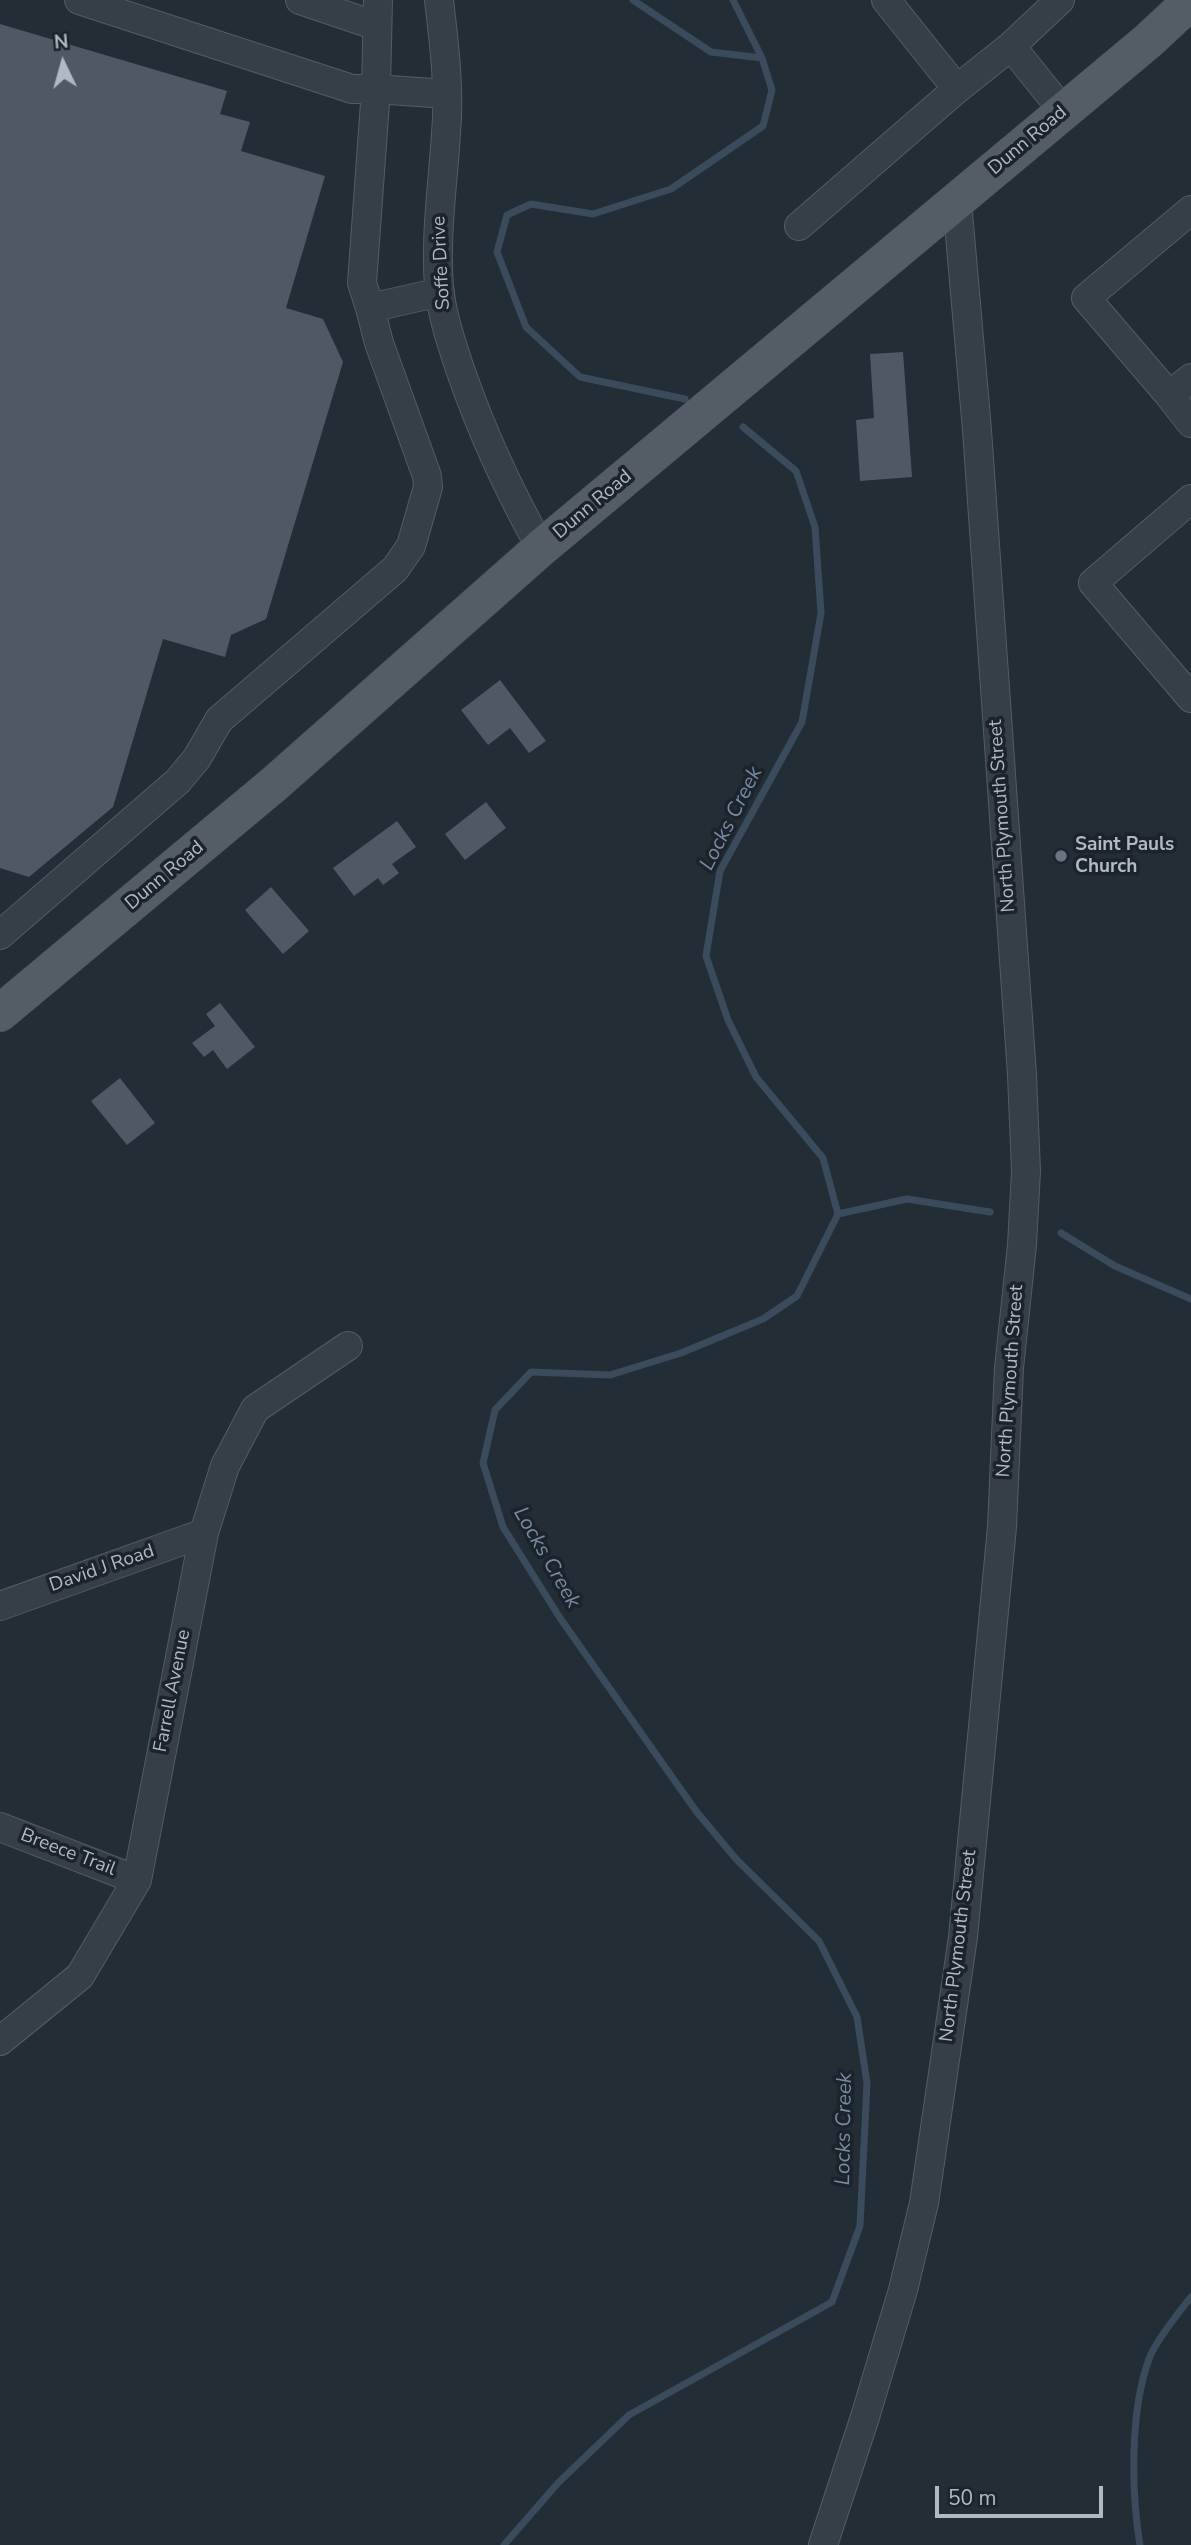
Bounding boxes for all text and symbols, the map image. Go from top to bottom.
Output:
north arrow [28,28,98,98]
text: N [53,29,69,56]
street label: Dunn Road [984,102,1072,180]
street label: Soffe Drive [428,215,456,311]
street label: Dunn Road [549,466,637,544]
street label: North Plymouth Street [985,719,1021,913]
water label: Locks Creek [695,763,769,875]
place label: Saint Pauls Church [1075,834,1174,878]
street label: Dunn Road [121,837,209,915]
marker: Saint Pauls Church [1053,848,1069,864]
street label: North Plymouth Street [993,1284,1029,1478]
water label: Locks Creek [507,1503,585,1613]
street label: David J Road [47,1540,157,1598]
street label: Farrell Avenue [150,1628,196,1754]
street label: Breece Trail [17,1824,119,1882]
street label: North Plymouth Street [936,1849,982,2043]
water label: Locks Creek [831,2072,859,2186]
scale bar [939,2472,1107,2516]
text: 50 m [948,2484,997,2512]

